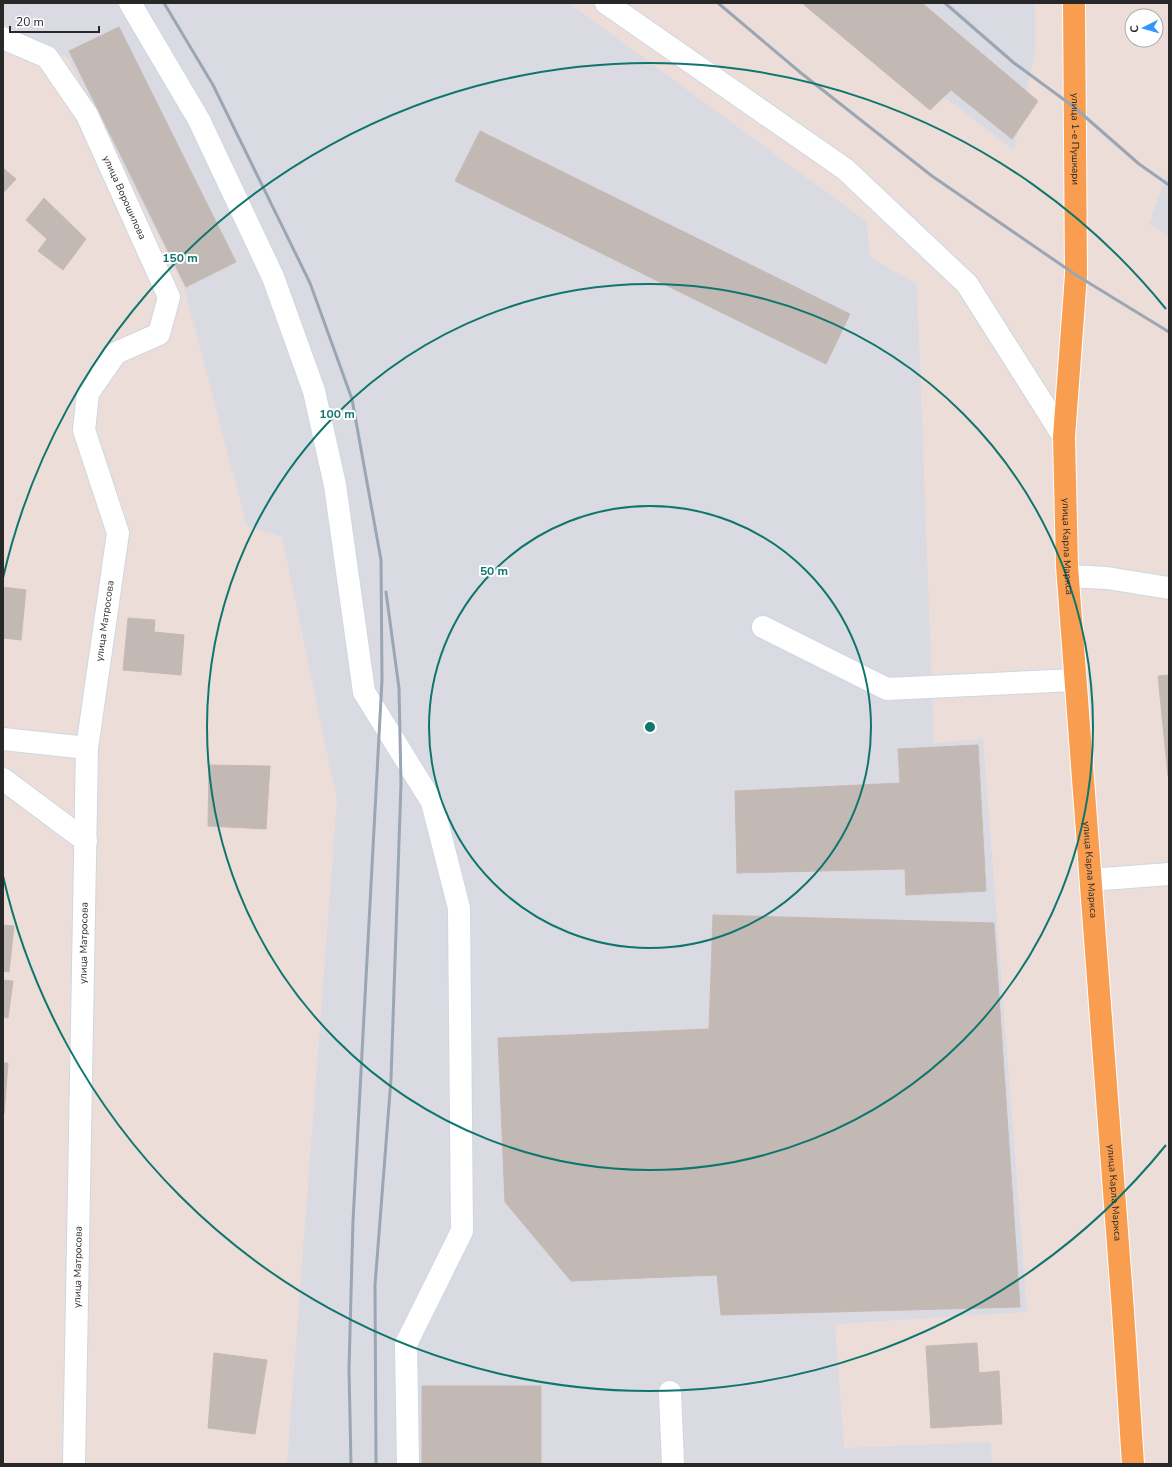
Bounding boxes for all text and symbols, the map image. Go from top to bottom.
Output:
scale bar [10,8,99,34]
north arrow [1124,8,1164,48]
text: 20 m [16,14,44,30]
text: С [1127,24,1142,33]
street label: улица 1-е Пушкари [1068,93,1082,185]
street label: улица Ворошилова [99,153,149,242]
text: 150 m [162,250,198,266]
text: 100 m [319,406,355,422]
street label: улица Карла Маркса [1058,498,1076,596]
text: 50 m [480,563,508,579]
street label: улица Матросова [92,580,118,662]
centre of rings [643,720,657,734]
street label: улица Карла Маркса [1079,821,1100,919]
street label: улица Матросова [76,902,92,984]
street label: улица Карла Маркса [1103,1144,1125,1242]
street label: улица Матросова [70,1226,86,1308]

